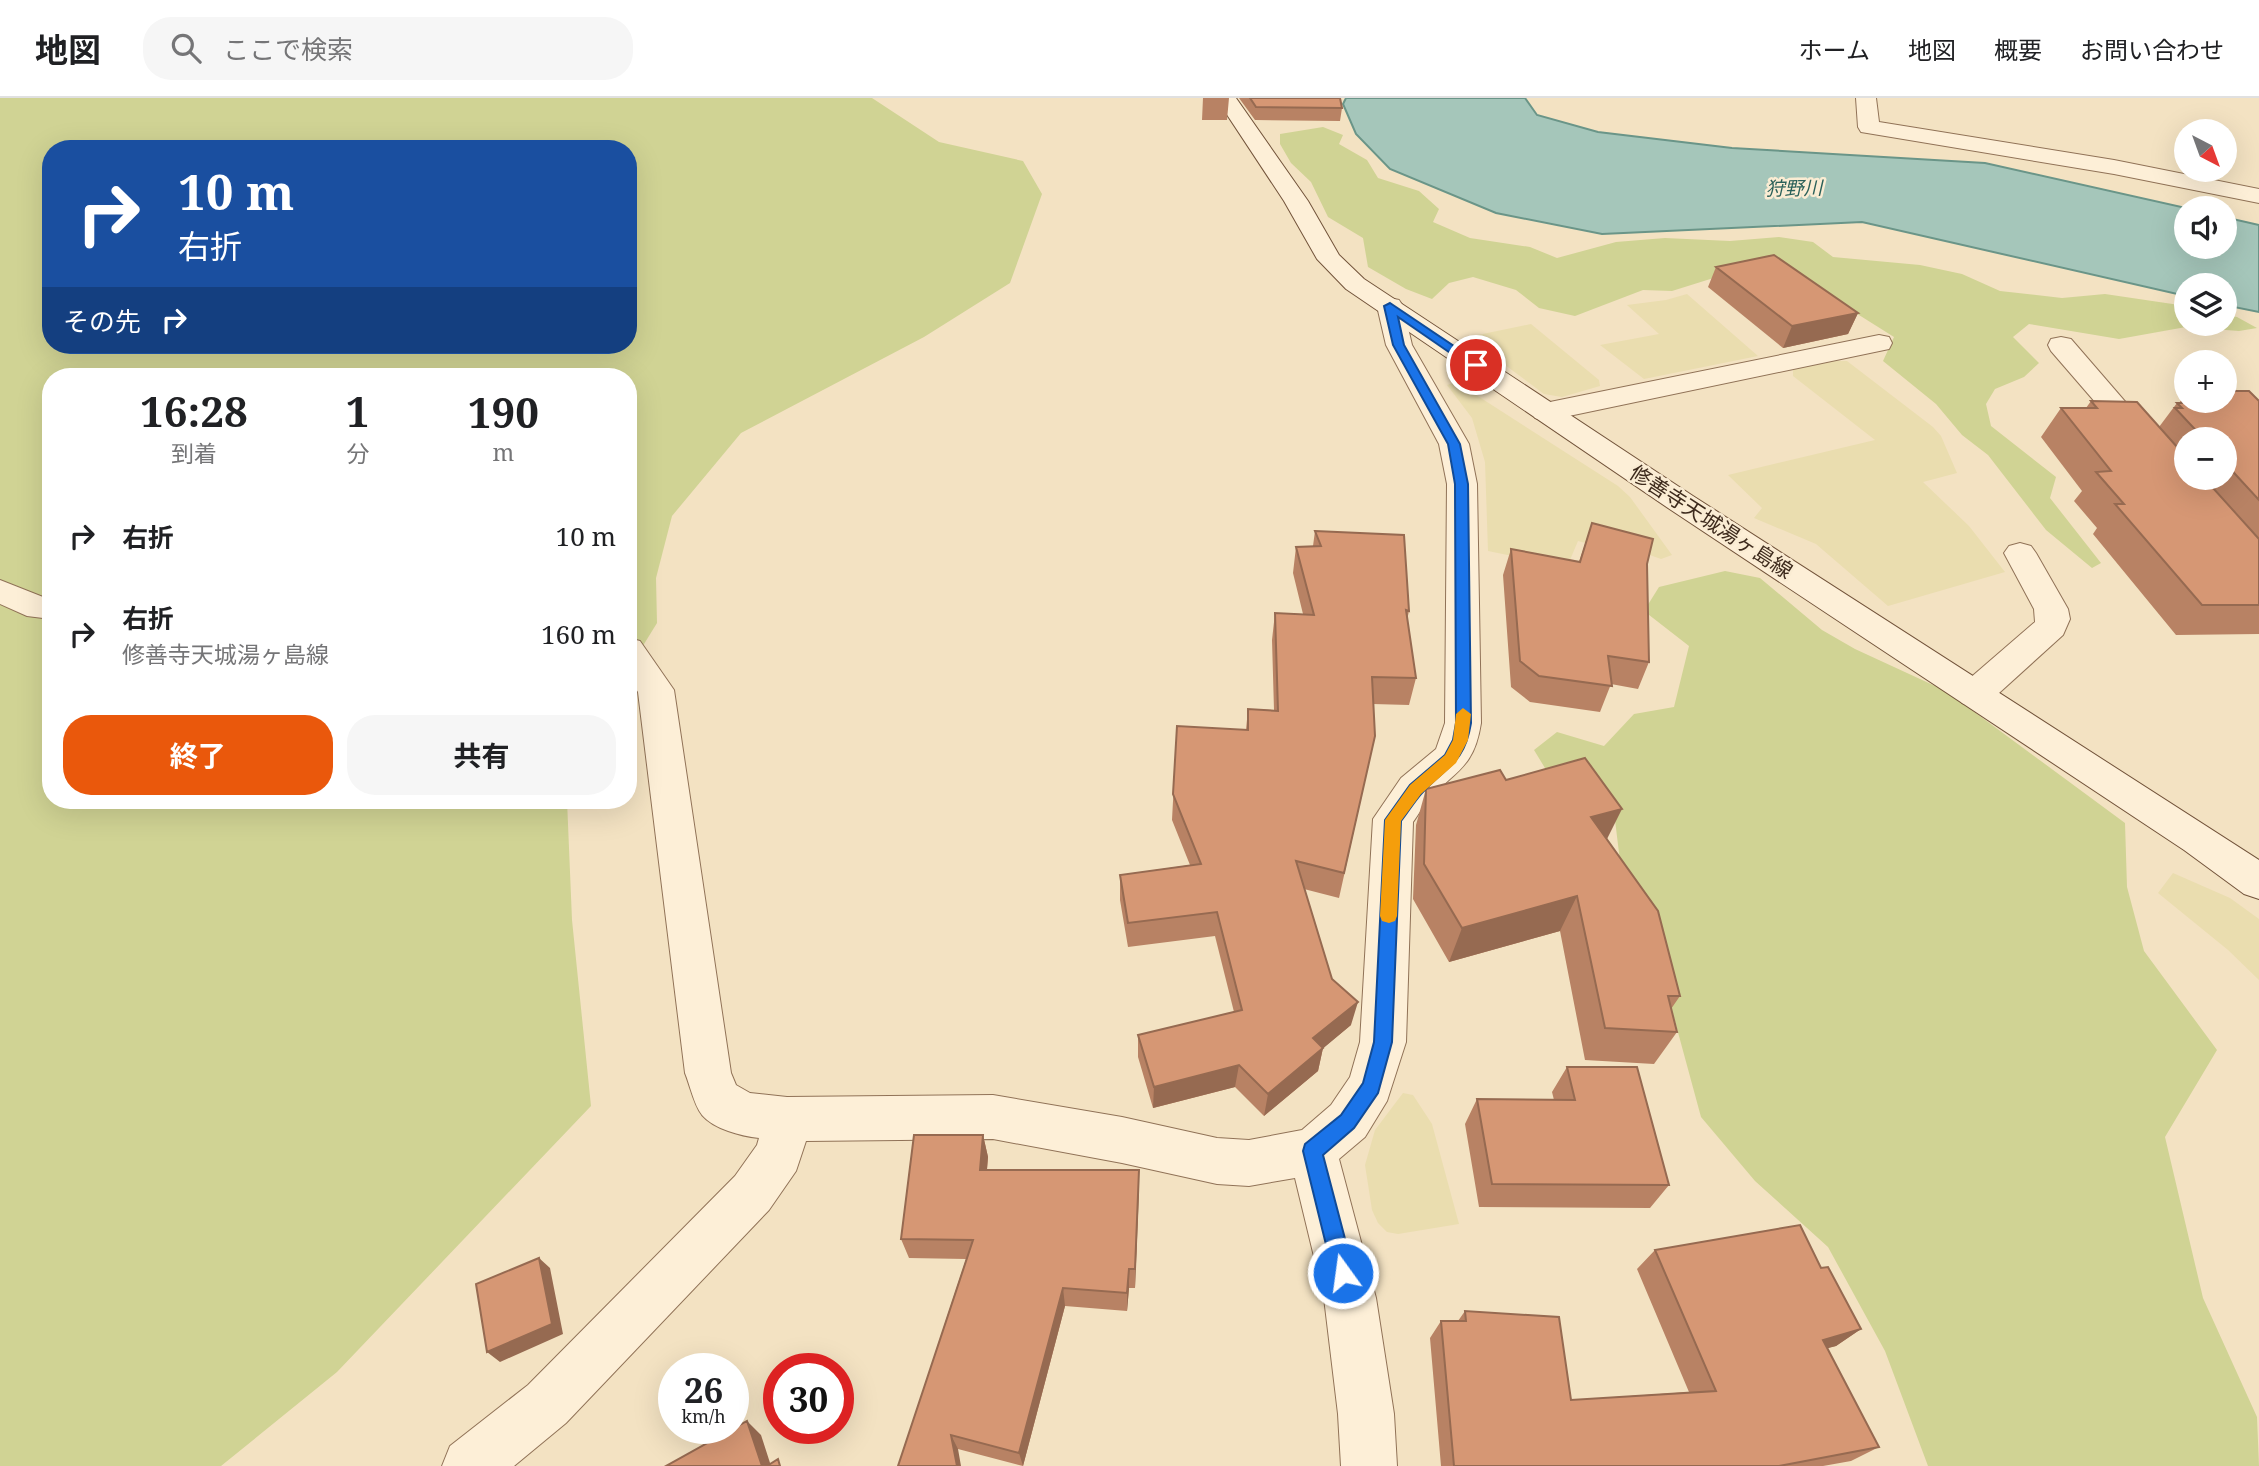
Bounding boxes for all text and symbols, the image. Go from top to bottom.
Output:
search box [143,17,633,80]
text: 地図 [35,27,101,72]
icon: search [167,29,205,67]
text: ここで検索 [223,31,353,67]
text: ホーム [1799,33,1870,66]
text: 地図 [1908,33,1956,66]
text: 概要 [1994,33,2042,66]
text: お問い合わせ [2080,33,2224,66]
north arrow [2174,119,2236,182]
map controls [2174,119,2237,490]
text: 10 m [178,158,294,224]
icon: right [63,168,154,259]
water label: 狩野川 [1765,174,1825,201]
button: sound [2174,196,2237,259]
text: 右折 [178,224,242,267]
button: layers [2174,273,2237,336]
icon: right [155,301,193,339]
text: その先 [63,303,141,339]
pin [1446,335,1506,395]
icon: arrive [1457,346,1495,384]
button: + [2174,350,2237,413]
text: 16:28 [140,382,248,439]
text: 1 [346,382,370,439]
text: 190 [468,383,539,440]
button: − [2174,427,2237,490]
text: m [492,436,514,468]
text: 到着 [171,437,217,469]
text: 分 [346,437,369,469]
street label: 修善寺天城湯ヶ島線 [1625,458,1798,584]
icon: right [63,517,101,555]
text: 10 m [556,518,616,554]
text: 右折 [122,519,174,555]
text: 右折 [122,600,174,636]
icon: right [63,615,101,653]
text: 160 m [541,616,616,652]
text: 修善寺天城湯ヶ島線 [122,638,329,670]
button: 終了 [63,715,333,795]
button: 共有 [347,715,616,795]
position arrow [1306,1236,1380,1310]
speed limit sign: 30 [763,1353,854,1444]
text: 26 [684,1366,723,1413]
text: km/h [681,1404,726,1428]

